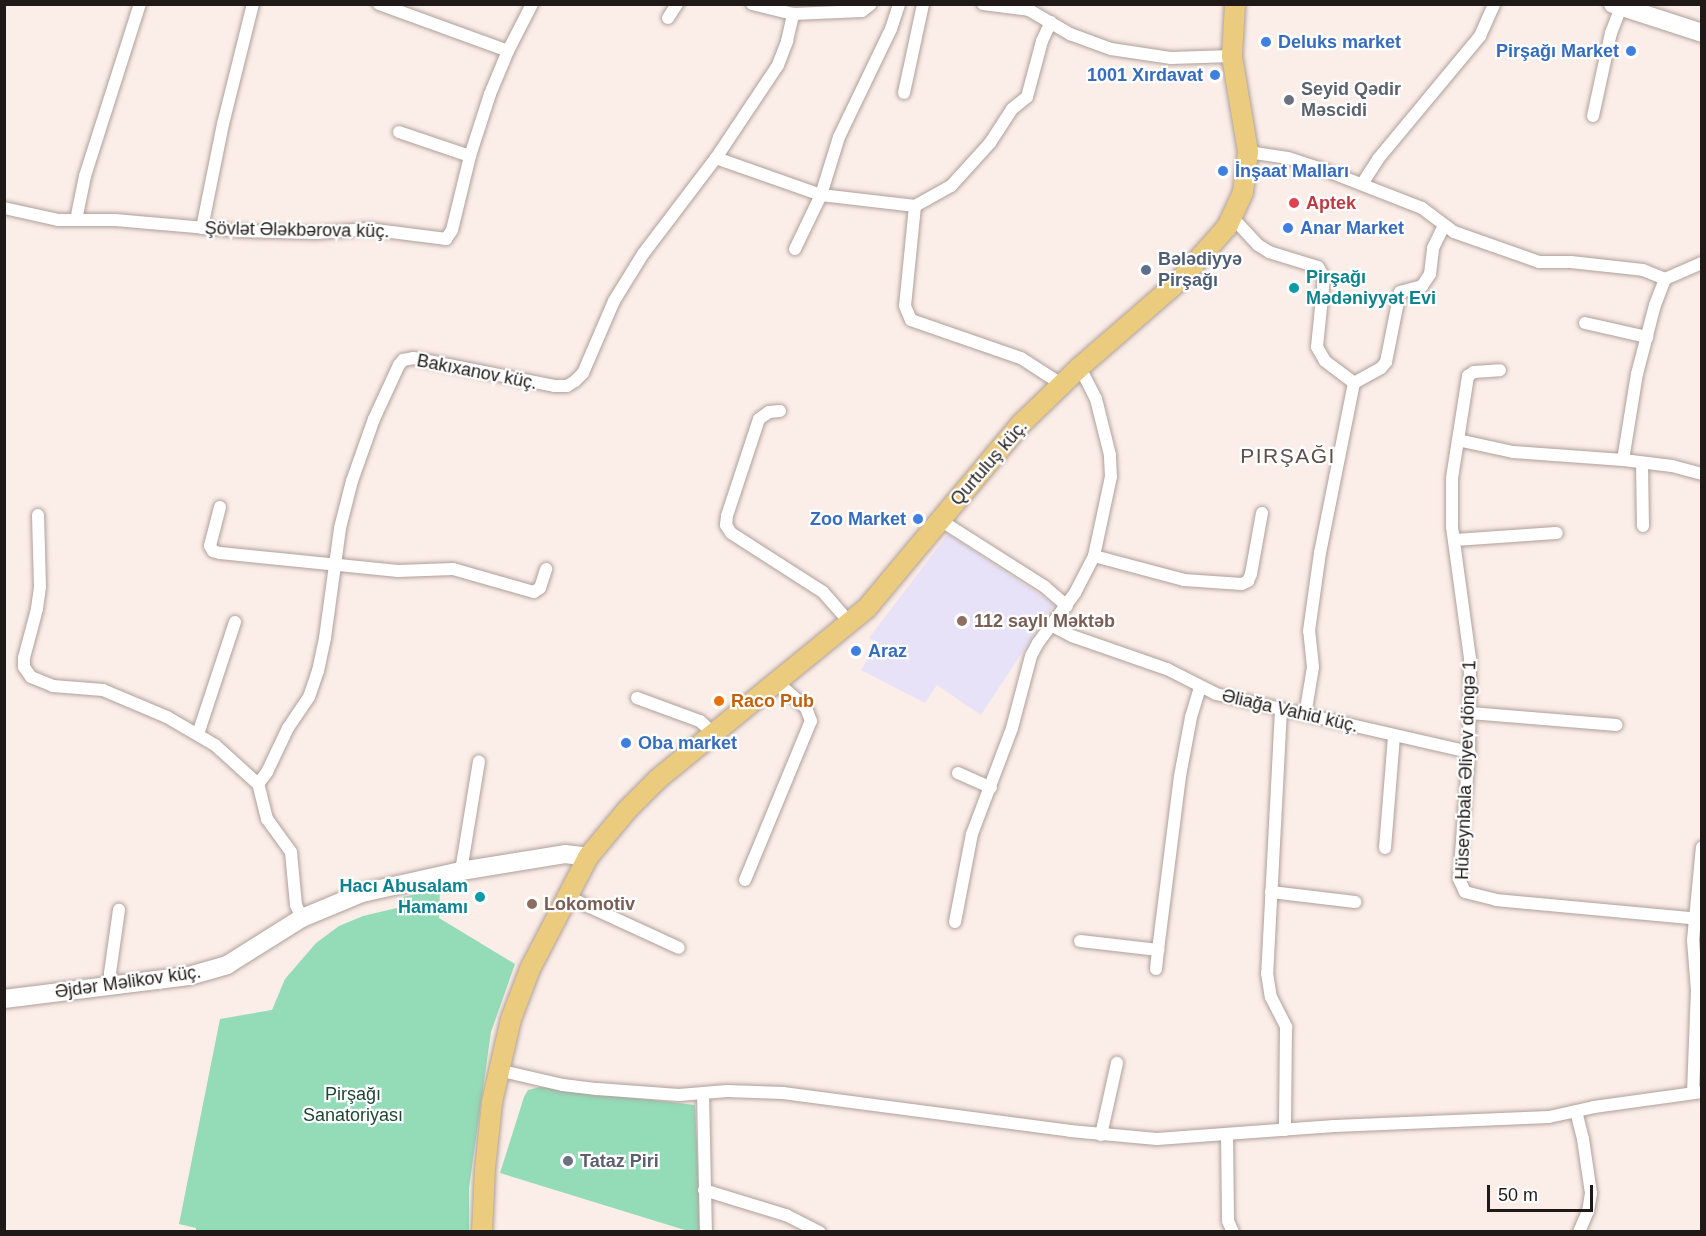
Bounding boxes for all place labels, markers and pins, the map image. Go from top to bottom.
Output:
place label: Deluks market [1278,31,1401,53]
marker: Deluks market [1259,35,1273,49]
place label: Pirşağı Market [1496,40,1619,62]
marker: Pirşağı Market [1624,44,1638,58]
place label: 1001 Xırdavat [1087,64,1203,86]
marker: 1001 Xırdavat [1208,68,1222,82]
place label: Seyid Qədir Məscidi [1301,79,1401,122]
marker: Seyid Qədir Məscidi [1282,93,1296,107]
place label: İnşaat Malları [1235,160,1349,182]
marker: İnşaat Malları [1216,164,1230,178]
place label: Aptek [1306,192,1356,214]
marker: Aptek [1287,196,1301,210]
place label: Anar Market [1300,217,1404,239]
marker: Anar Market [1281,221,1295,235]
place label: Bələdiyyə Pirşağı [1158,249,1242,292]
marker: Bələdiyyə Pirşağı [1139,263,1153,277]
place label: Pirşağı Mədəniyyət Evi [1306,267,1436,310]
marker: Pirşağı Mədəniyyət Evi [1287,281,1301,295]
place label: Zoo Market [810,508,906,530]
marker: Zoo Market [911,512,925,526]
place label: 112 saylı Məktəb [974,610,1115,632]
marker: 112 saylı Məktəb [955,614,969,628]
place label: Araz [868,640,907,662]
marker: Araz [849,644,863,658]
place label: Raco Pub [731,690,814,712]
marker: Raco Pub [712,694,726,708]
place label: Oba market [638,732,737,754]
marker: Oba market [619,736,633,750]
place label: Hacı Abusalam Hamamı [339,876,468,918]
marker: Hacı Abusalam Hamamı [473,890,487,904]
place label: Lokomotiv [544,893,635,915]
marker: Lokomotiv [525,897,539,911]
place label: Tataz Piri [580,1150,659,1172]
marker: Tataz Piri [561,1154,575,1168]

